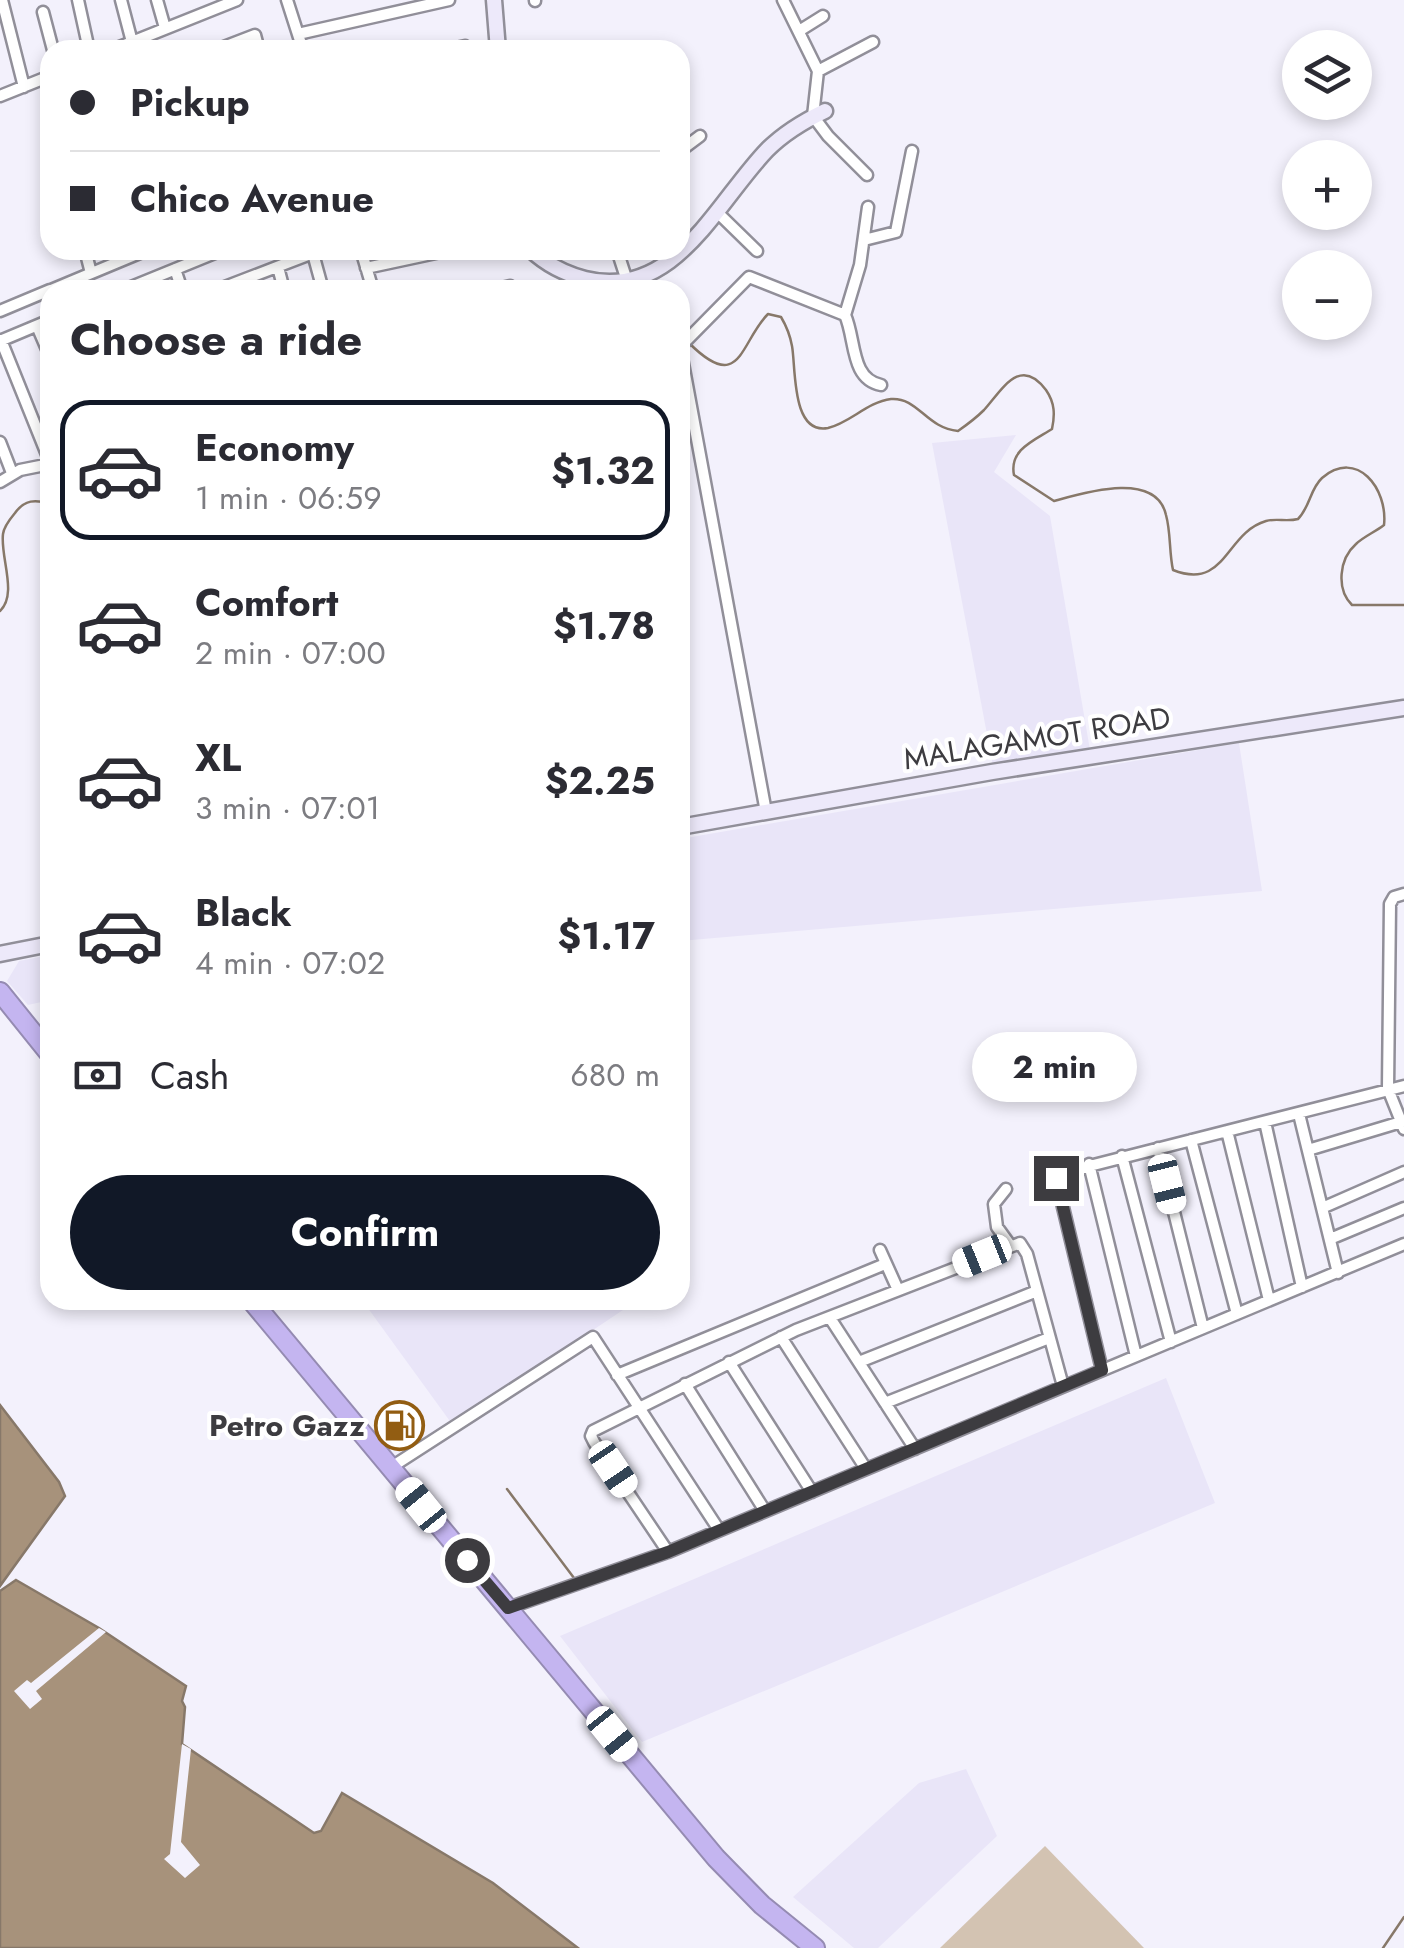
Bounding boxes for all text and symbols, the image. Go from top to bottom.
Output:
map controls [1282,30,1372,340]
button: layers [1282,30,1372,120]
text: Pickup [130,75,250,130]
button: + [1282,140,1372,230]
text: Chico Avenue [130,171,374,226]
button: − [1282,250,1372,340]
text: Choose a ride [70,307,362,372]
text: Economy [195,420,354,475]
icon: car [75,425,165,515]
text: $1.32 [551,443,655,498]
text: 1 min · 06:59 [195,475,382,521]
text: Comfort [195,575,338,630]
icon: car [75,580,165,670]
text: $1.78 [553,598,655,653]
text: 2 min · 07:00 [195,630,386,676]
street label: MALAGAMOT ROAD [901,696,1173,780]
text: XL [195,730,241,785]
icon: car [75,735,165,825]
text: $2.25 [545,753,655,808]
text: 3 min · 07:01 [195,785,380,831]
text: Black [195,885,292,940]
icon: car [75,890,165,980]
text: $1.17 [558,908,655,963]
text: 4 min · 07:02 [195,940,385,986]
callout: 2 min [974,1033,1138,1103]
text: 2 min [1012,1044,1097,1090]
icon: cash [70,1048,125,1103]
text: Cash [150,1048,230,1103]
text: 680 m [570,1052,660,1098]
car [1145,1151,1189,1217]
route end [1034,1156,1079,1201]
button: Confirm [70,1175,660,1290]
car [949,1231,1015,1281]
fuel station icon: Petro Gazz [374,1399,426,1451]
place label: Petro Gazz [209,1404,365,1447]
car [584,1436,642,1502]
car [390,1472,452,1538]
route start [445,1538,490,1583]
car [581,1701,643,1767]

